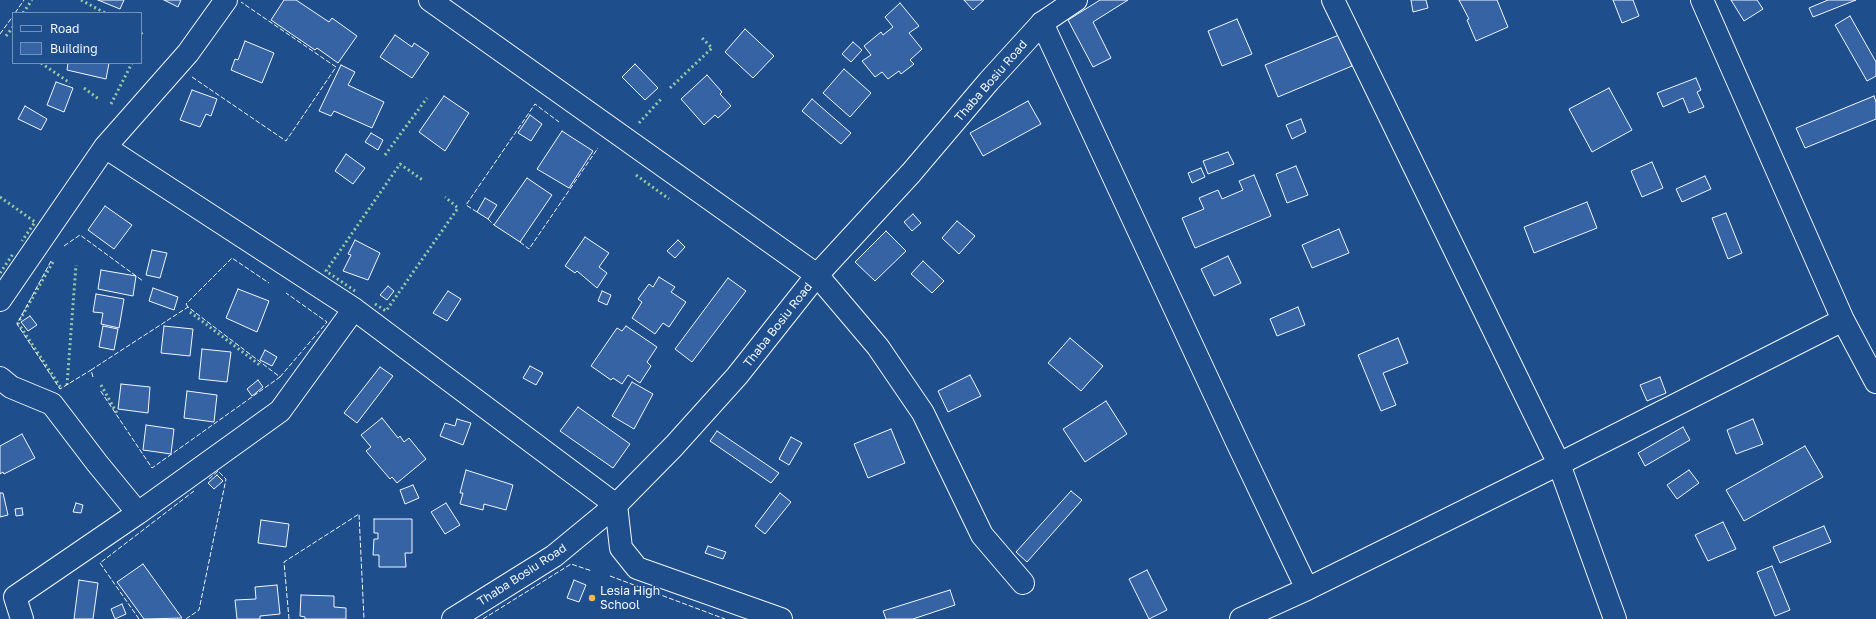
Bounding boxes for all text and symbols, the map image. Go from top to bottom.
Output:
legend [12,12,142,64]
text: Road [50,21,79,36]
street label: Thaba Bosiu Road [952,37,1030,125]
text: Building [50,41,98,56]
street label: Thaba Bosiu Road [741,280,815,370]
street label: Thaba Bosiu Road [475,541,569,609]
place label: Lesia High School [600,584,660,612]
marker: Lesia High School [587,593,597,603]

